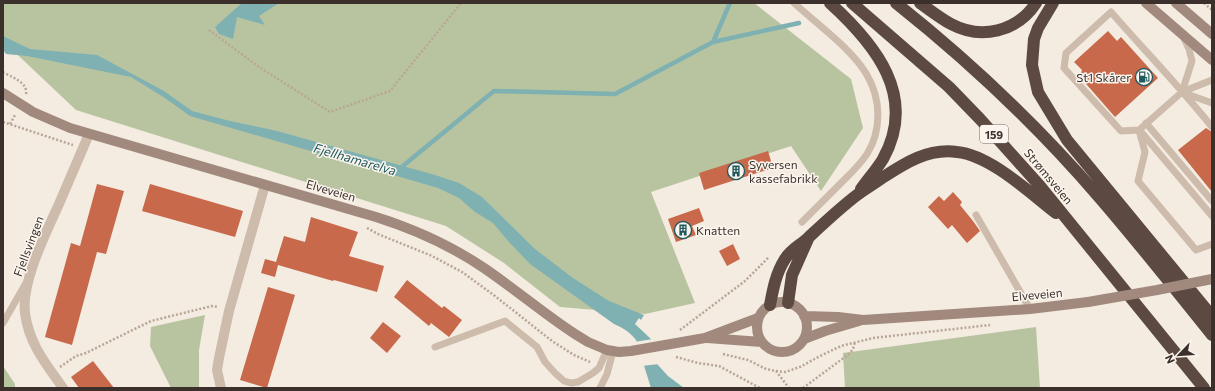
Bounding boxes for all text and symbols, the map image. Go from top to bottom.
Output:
fuel station icon: St1 Skårer [1134,67,1154,87]
place label: St1 Skårer [1076,70,1131,84]
road number: 159 [980,125,1008,143]
water label: Fjellhamarelva [312,140,398,178]
street label: Strømsveien [1022,145,1076,207]
place label: Syversen kassefabrikk [749,157,818,185]
building icon: Syversen kassefabrikk [726,161,746,181]
street label: Elveveien [305,176,357,204]
street label: Fjellsvingen [10,214,46,278]
building icon: Knatten [673,220,693,240]
place label: Knatten [696,223,740,237]
street label: Elveveien [1011,285,1063,303]
north arrow [1159,335,1199,375]
text: N [1162,353,1177,366]

